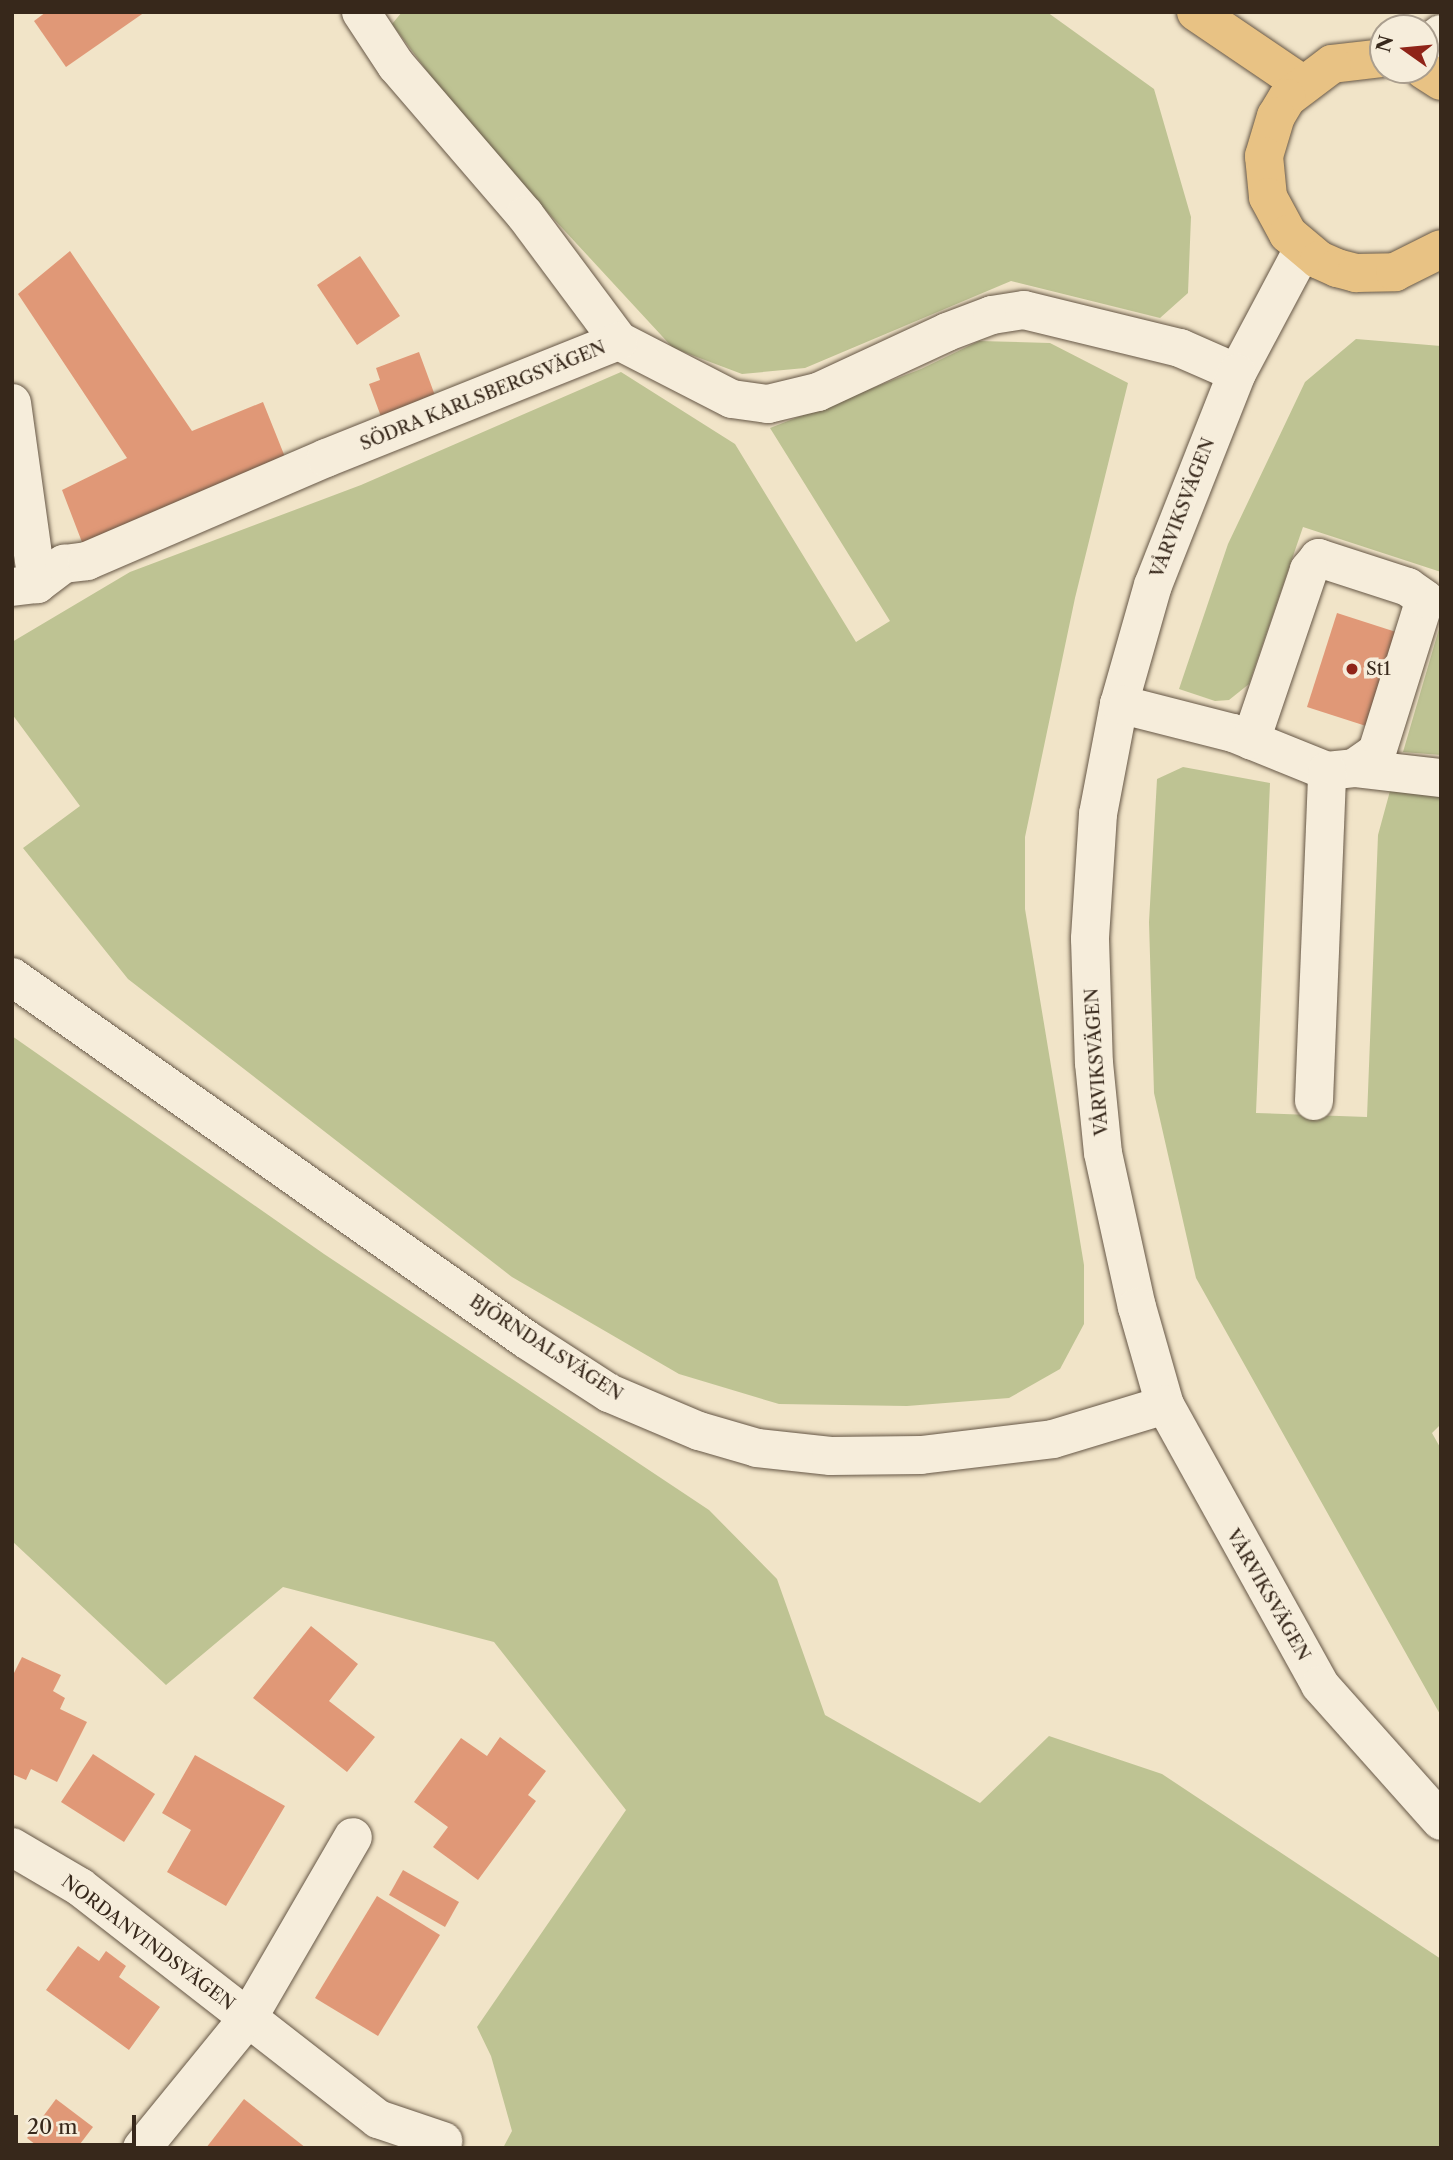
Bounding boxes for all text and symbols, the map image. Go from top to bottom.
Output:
north arrow [1369,14,1439,84]
text: N [1372,33,1398,55]
street label: SÖDRA KARLSBERGSVÄGEN [357,337,609,455]
street label: VÅRVIKSVÄGEN [1146,435,1220,581]
place label: St1 [1366,658,1391,680]
marker: St1 [1344,661,1360,677]
street label: VÅRVIKSVÄGEN [1081,987,1113,1137]
street label: BJÖRNDALSVÄGEN [466,1291,626,1405]
street label: VÅRVIKSVÄGEN [1222,1525,1314,1665]
street label: NORDANVINDSVÄGEN [57,1871,239,2015]
scale bar [18,2100,140,2144]
text: 20 m [27,2114,78,2139]

